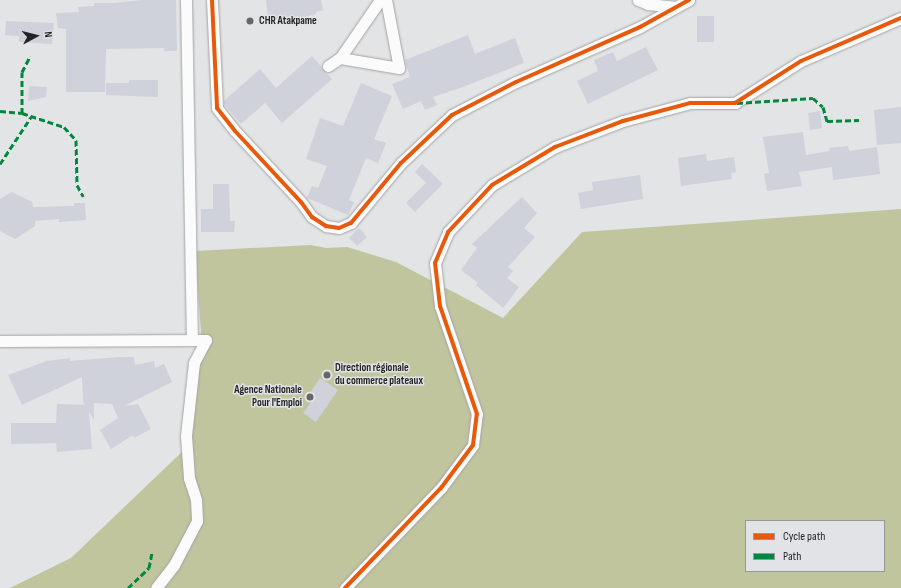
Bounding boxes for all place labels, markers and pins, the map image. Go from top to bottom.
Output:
place label: CHR Atakpame [259,14,317,28]
marker: CHR Atakpame [244,15,256,27]
place label: Direction régionale du commerce plateaux [335,362,423,388]
marker: Direction régionale du commerce plateaux [322,370,332,380]
place label: Agence Nationale Pour l'Emploi [234,384,302,410]
marker: Agence Nationale Pour l'Emploi [305,392,315,402]

